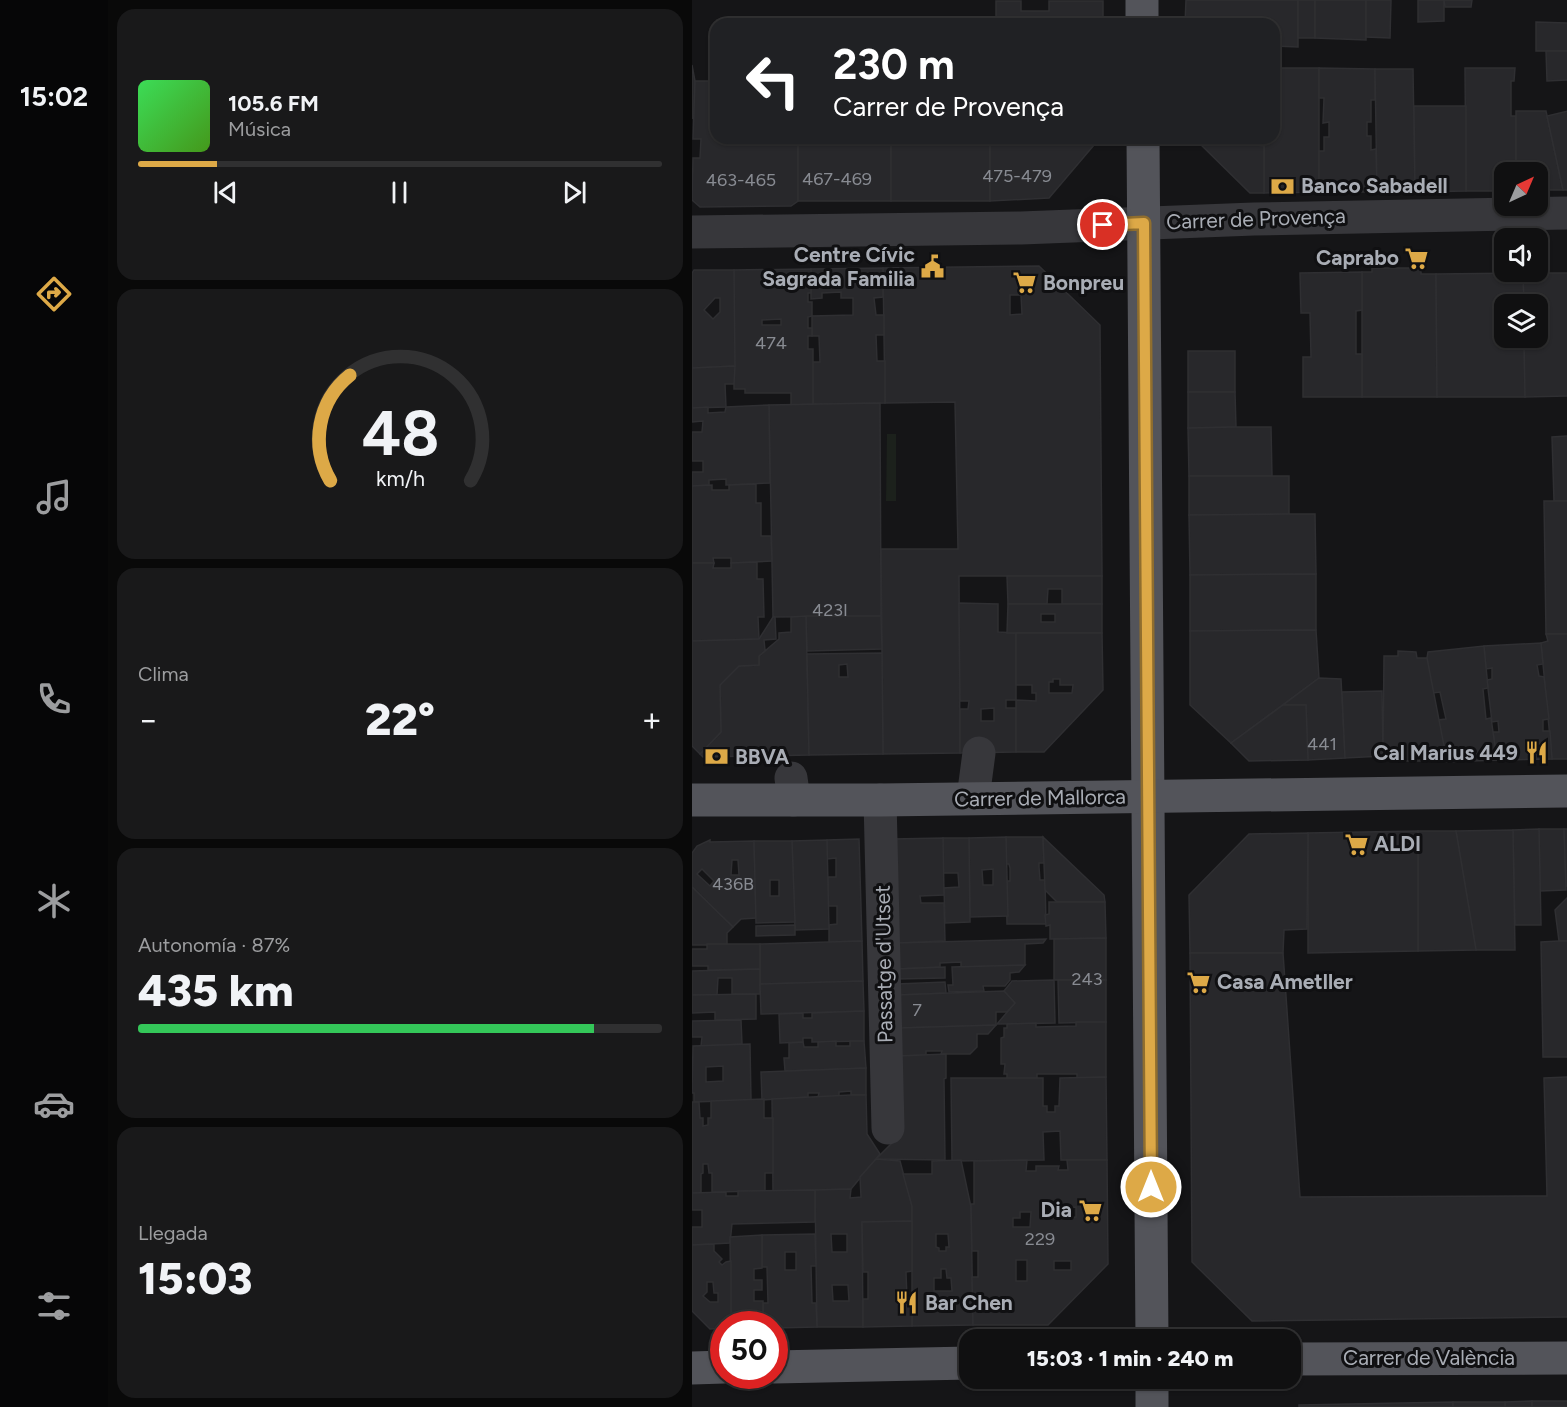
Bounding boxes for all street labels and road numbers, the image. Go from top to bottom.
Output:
street label: Carrer de Provença [1166,203,1346,234]
street label: Carrer de Mallorca [954,784,1126,811]
street label: Passatge d'Utset [870,885,897,1043]
street label: Carrer de València [1343,1345,1515,1370]

